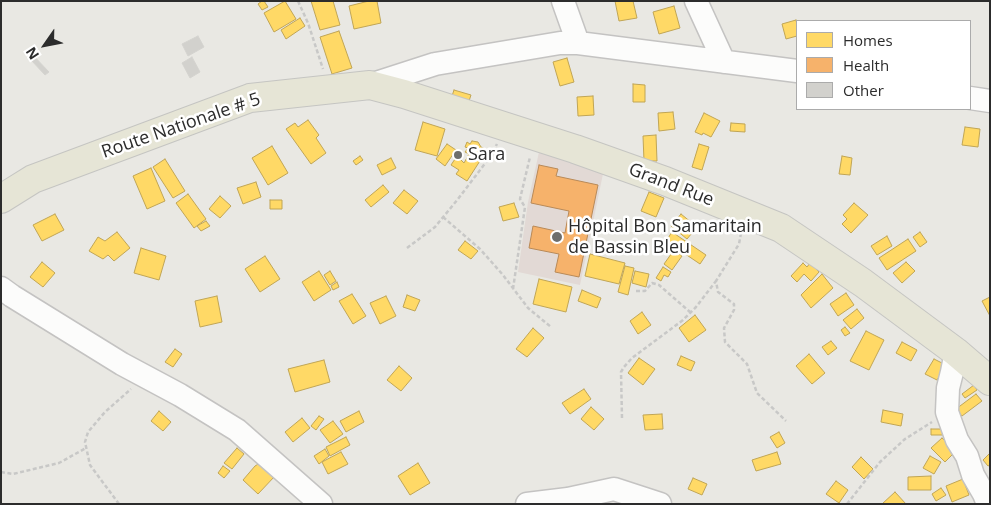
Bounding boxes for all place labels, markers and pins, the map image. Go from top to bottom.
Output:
place label: Sara [468,144,505,166]
marker: Sara [452,149,464,161]
place label: Hôpital Bon Samaritain de Bassin Bleu [568,216,762,258]
marker: Hôpital Bon Samaritain de Bassin Bleu [550,230,564,244]

